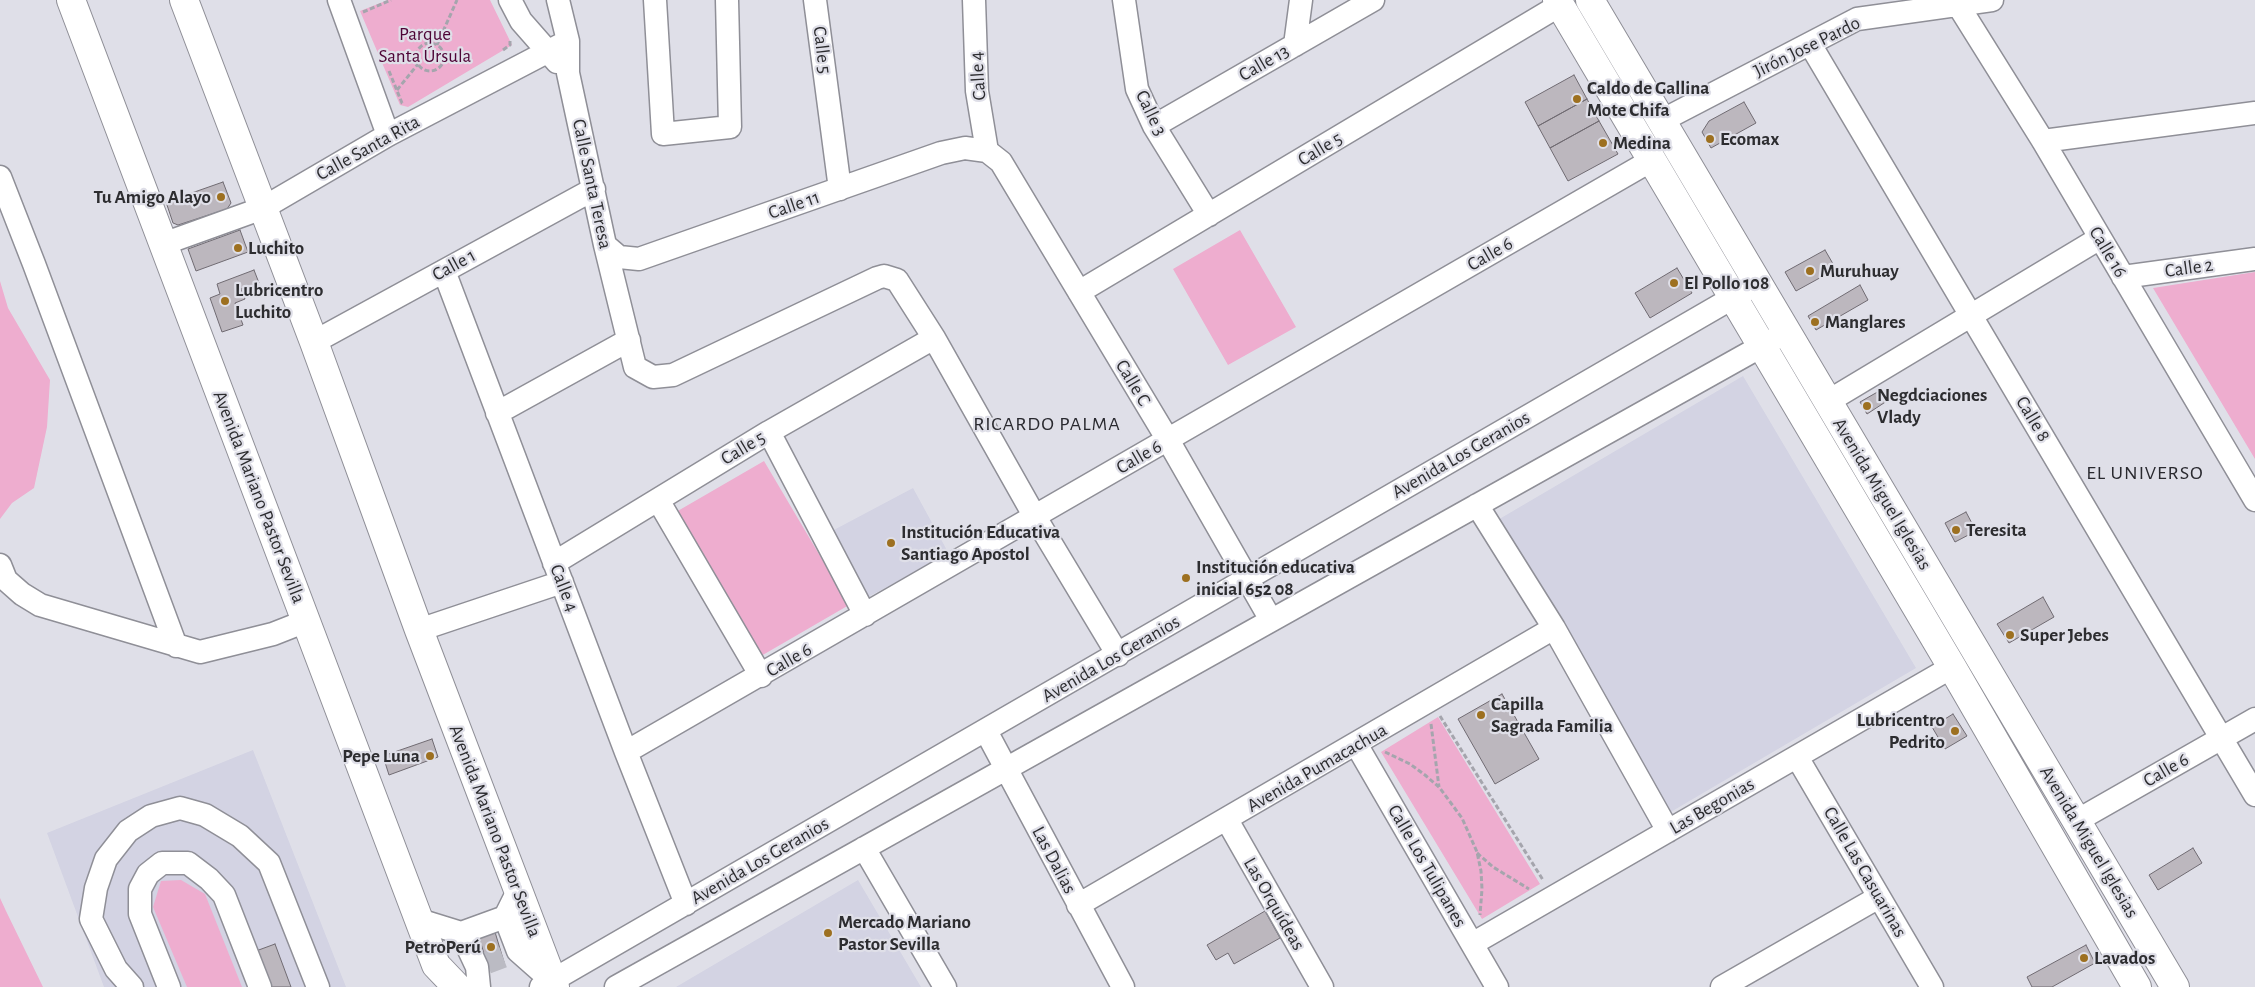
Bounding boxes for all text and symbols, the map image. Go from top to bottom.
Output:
street label: Jirón Jose Pardo [1750,11,1864,83]
park label: Parque Santa Úrsula [379,23,471,67]
street label: Calle 5 [808,25,836,75]
street label: Calle 13 [1235,40,1293,86]
street label: Calle 4 [965,51,991,101]
place label: Caldo de Gallina Mote Chifa [1587,77,1709,121]
street label: Calle 3 [1130,87,1172,139]
marker: Caldo de Gallina Mote Chifa [1571,93,1583,105]
street label: Calle Santa Rita [312,110,424,186]
street label: Calle Santa Teresa [567,117,617,251]
street label: Calle 5 [1294,127,1346,171]
place label: Ecomax [1720,128,1779,150]
place label: Medina [1613,132,1671,154]
marker: Ecomax [1704,133,1716,145]
marker: Medina [1597,137,1609,149]
place label: Tu Amigo Alayo [93,186,211,208]
street label: Calle 11 [765,186,823,224]
marker: Tu Amigo Alayo [215,191,227,203]
street label: Calle 16 [2084,222,2132,282]
street label: Calle 6 [1463,232,1517,276]
place label: Luchito [248,237,304,259]
marker: Luchito [232,242,244,254]
street label: Calle 1 [428,244,480,286]
street label: Calle 2 [2163,253,2215,283]
place label: Muruhuay [1820,260,1899,282]
marker: Muruhuay [1804,265,1816,277]
place label: El Pollo 108 [1684,272,1769,294]
marker: El Pollo 108 [1668,277,1680,289]
place label: Lubricentro Luchito [235,279,323,323]
marker: Lubricentro Luchito [219,295,231,307]
place label: Manglares [1825,311,1905,333]
marker: Manglares [1809,316,1821,328]
street label: Calle C [1110,356,1156,410]
place label: Negdciaciones Vlady [1877,384,1987,428]
street label: Avenida Mariano Pastor Sevilla [208,387,310,607]
street label: Calle 8 [2011,392,2055,446]
marker: Negdciaciones Vlady [1861,400,1873,412]
street label: Avenida Los Geranios [1388,406,1534,504]
district label: RICARDO PALMA [972,412,1122,436]
street label: Avenida Miguel Iglesias [1828,414,1936,574]
street label: Calle 5 [717,426,769,470]
street label: Calle 6 [1112,435,1166,479]
district label: EL UNIVERSO [2085,461,2205,485]
place label: Teresita [1966,519,2027,541]
place label: Institución Educativa Santiago Apostol [901,521,1060,565]
marker: Teresita [1950,524,1962,536]
marker: Institución Educativa Santiago Apostol [885,537,897,549]
place label: Institución educativa inicial 652 08 [1196,556,1355,600]
street label: Calle 4 [545,561,583,615]
marker: Institución educativa inicial 652 08 [1180,572,1192,584]
street label: Avenida Los Geranios [1038,610,1184,708]
place label: Super Jebes [2020,624,2109,646]
marker: Super Jebes [2004,629,2016,641]
street label: Calle 6 [762,638,816,682]
place label: Capilla Sagrada Familia [1491,693,1613,737]
marker: Capilla Sagrada Familia [1475,709,1487,721]
place label: Lubricentro Pedrito [1857,709,1945,753]
street label: Avenida Pumacachua [1243,719,1391,817]
street label: Avenida Mariano Pastor Sevilla [444,721,546,941]
marker: Lubricentro Pedrito [1949,725,1961,737]
place label: Pepe Luna [342,745,420,767]
street label: Calle 6 [2139,748,2193,792]
marker: Pepe Luna [424,750,436,762]
street label: Avenida Miguel Iglesias [2035,762,2143,922]
street label: Las Begonias [1666,773,1758,839]
street label: Calle Los Tulipanes [1383,801,1471,931]
street label: Calle Las Casuarinas [1818,803,1912,941]
street label: Avenida Los Geranios [687,812,833,910]
street label: Las Dalias [1027,822,1081,898]
street label: Las Orquídeas [1238,854,1310,954]
place label: Mercado Mariano Pastor Sevilla [838,911,971,955]
marker: Mercado Mariano Pastor Sevilla [822,927,834,939]
place label: PetroPerú [405,936,481,958]
marker: PetroPerú [485,941,497,953]
place label: Lavados [2094,947,2155,969]
marker: Lavados [2078,952,2090,964]

